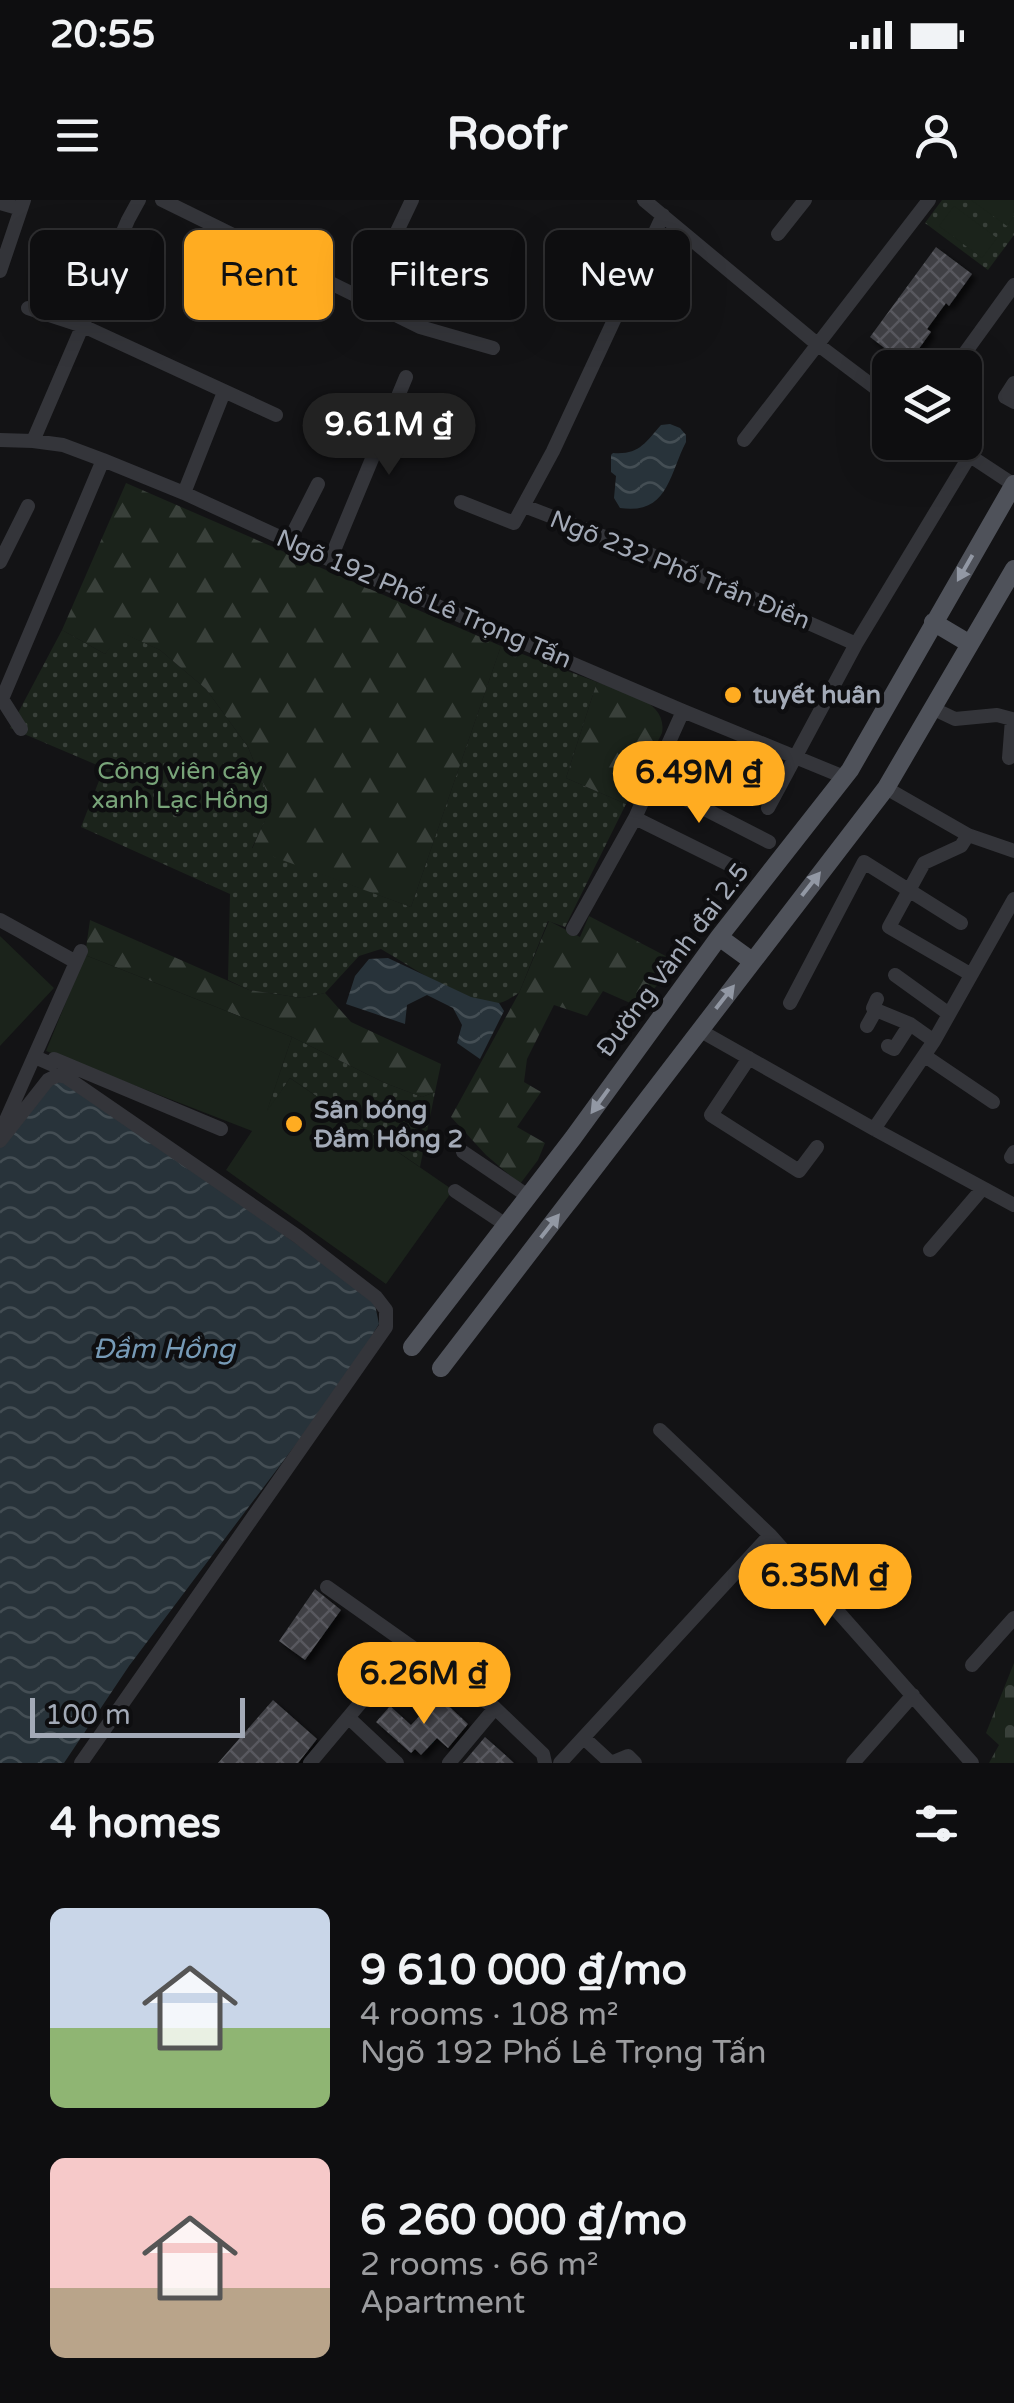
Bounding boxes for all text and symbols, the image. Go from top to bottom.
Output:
text: 20:55 [50,12,155,58]
icon: menu [50,108,105,163]
text: Roofr [447,108,567,162]
icon: person [909,108,964,163]
chip: Buy [30,230,164,320]
chip: Rent [184,230,333,320]
chip: Filters [353,230,525,320]
chip: New [545,230,690,320]
map controls [872,350,982,460]
button: layers [872,350,982,460]
pin: 9.61M ₫ [297,393,481,478]
text: 9.61M ₫ [325,406,453,444]
street label: Ngõ 232 Phố Trần Điền [546,504,814,636]
street label: Ngõ 192 Phố Lê Trọng Tấn [272,523,576,675]
one-way arrow [956,554,974,582]
place label: tuyết huân [753,680,881,710]
marker: tuyết huân [722,684,744,706]
pin: 6.49M ₫ [607,741,791,826]
text: 6.49M ₫ [635,754,763,792]
park label: Công viên cây xanh Lạc Hồng [91,756,269,815]
street label: Đường Vành đai 2.5 [590,857,756,1063]
one-way arrow [801,871,821,897]
one-way arrow [714,984,734,1010]
one-way arrow [590,1088,610,1114]
place label: Sân bóng Đầm Hồng 2 [313,1095,463,1154]
marker: Sân bóng Đầm Hồng 2 [283,1113,305,1135]
one-way arrow [539,1213,560,1239]
water label: Đầm Hồng [93,1332,236,1366]
pin: 6.35M ₫ [733,1544,917,1629]
text: 6.35M ₫ [761,1557,889,1595]
pin: 6.26M ₫ [332,1642,516,1727]
text: 6.26M ₫ [360,1655,488,1693]
scale bar [30,1693,245,1738]
text: 100 m [45,1698,131,1732]
icon: filters [909,1796,964,1851]
text: 4 homes [50,1798,221,1849]
text: 9 610 000 ₫/mo [360,1945,687,1996]
icon: home [130,1948,250,2068]
text: 4 rooms · 108 m² [360,1996,619,2034]
text: Ngõ 192 Phố Lê Trọng Tấn [360,2034,766,2072]
text: 6 260 000 ₫/mo [360,2195,687,2246]
icon: home [130,2198,250,2318]
text: 2 rooms · 66 m² [360,2246,599,2284]
text: Apartment [360,2284,525,2322]

